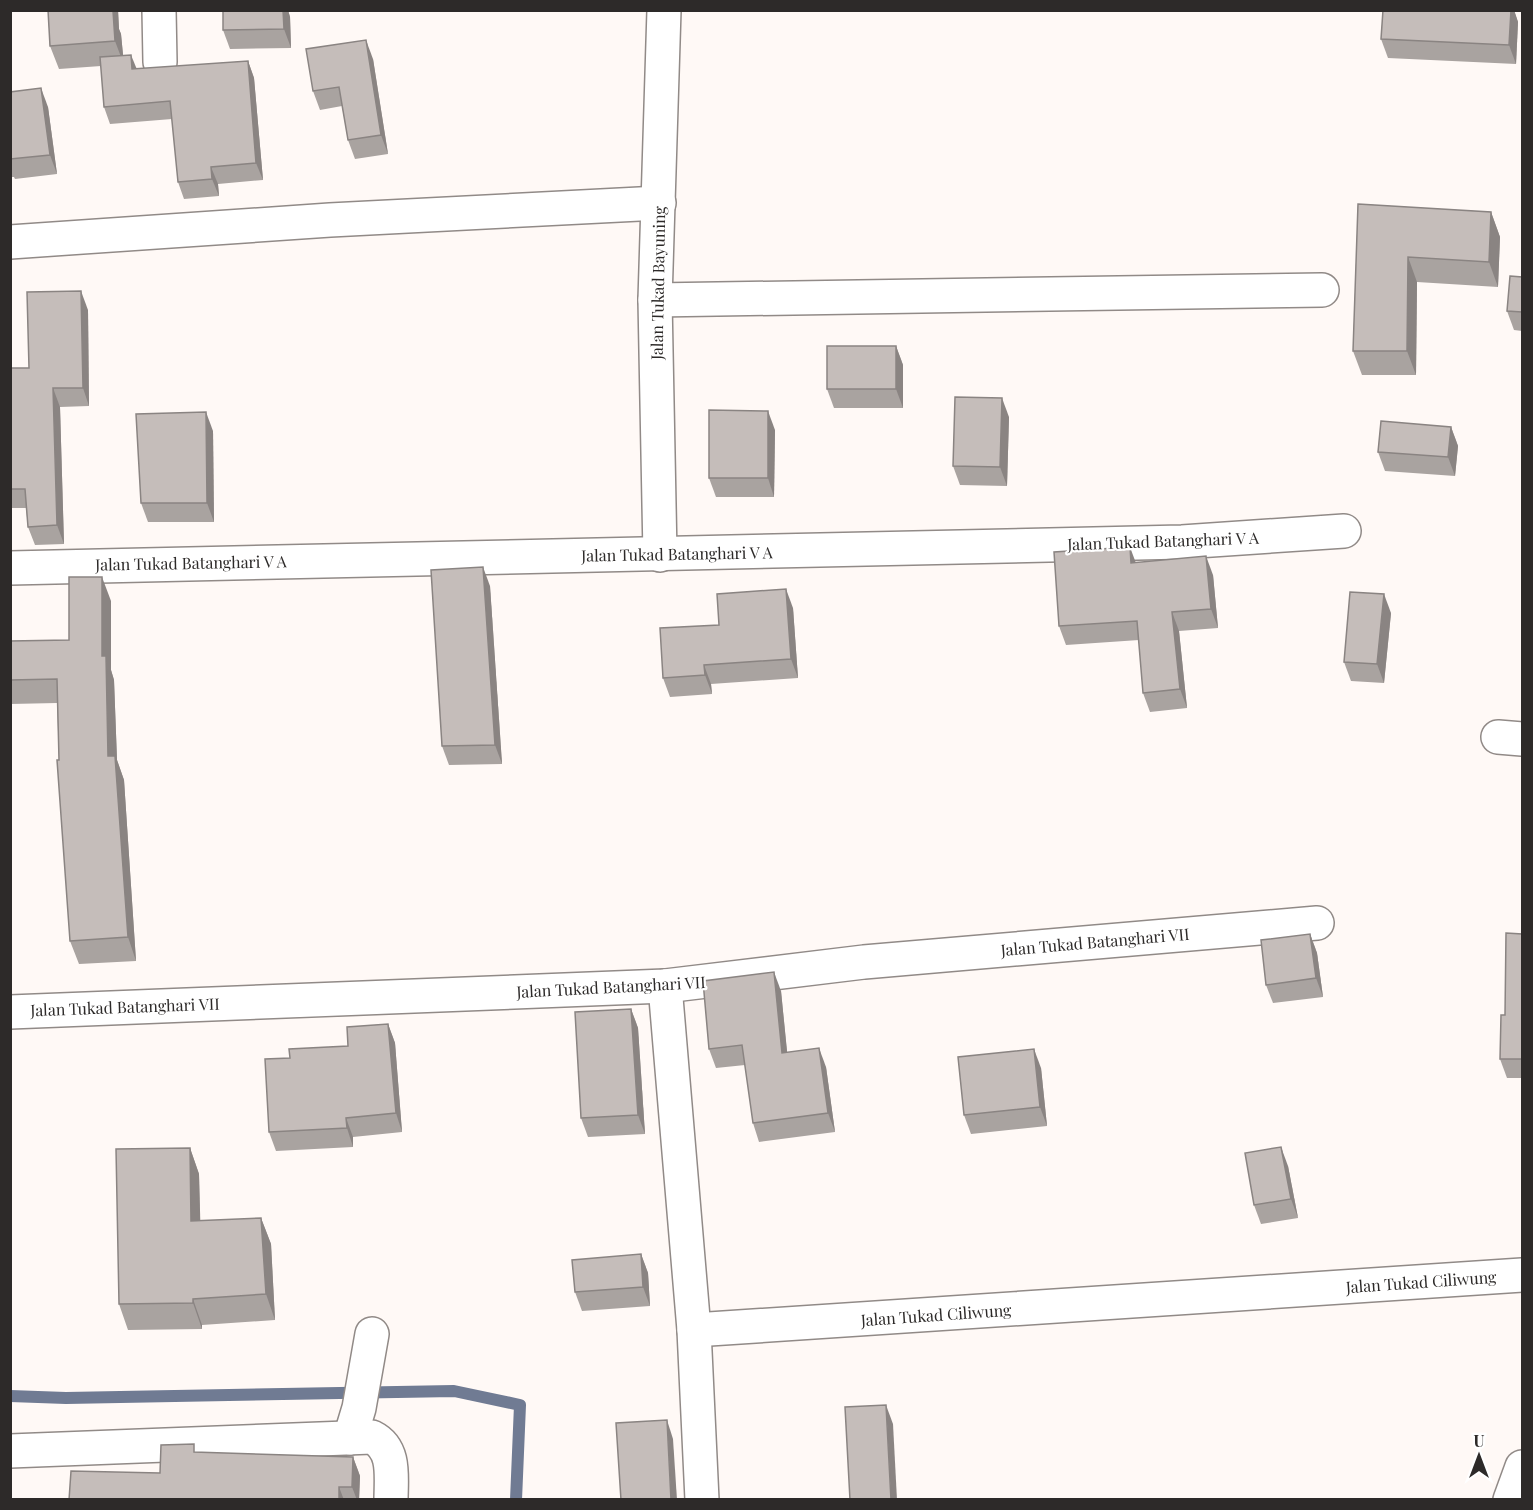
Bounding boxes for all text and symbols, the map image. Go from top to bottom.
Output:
street label: Jalan Tukad Bayuning [646,205,669,361]
street label: Jalan Tukad Batanghari V A [1066,527,1260,554]
street label: Jalan Tukad Batanghari V A [580,541,774,566]
street label: Jalan Tukad Batanghari V A [94,550,288,575]
street label: Jalan Tukad Batanghari VII [999,923,1190,960]
street label: Jalan Tukad Batanghari VII [515,971,706,1002]
street label: Jalan Tukad Batanghari VII [29,993,220,1020]
street label: Jalan Tukad Ciliwung [1344,1266,1498,1297]
street label: Jalan Tukad Ciliwung [859,1299,1013,1330]
north arrow [1449,1426,1509,1486]
text: U [1473,1430,1485,1451]

